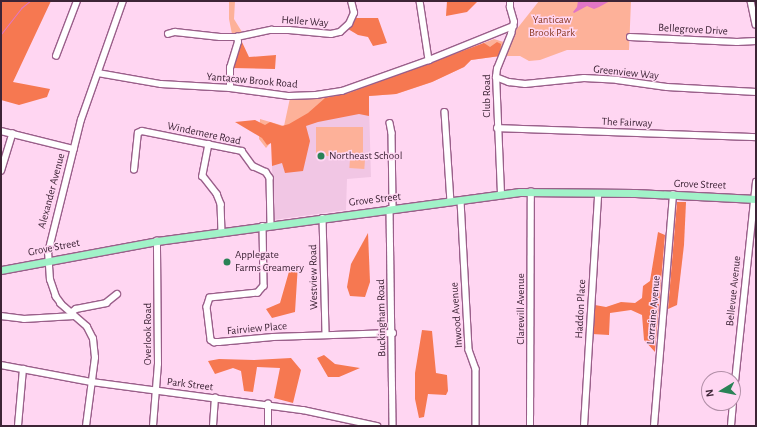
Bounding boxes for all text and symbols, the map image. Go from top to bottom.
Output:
street label: Heller Way [281,14,329,30]
park label: Yanticaw Brook Park [529,14,575,40]
street label: Bellegrove Drive [658,22,728,38]
street label: Greenview Way [592,63,660,83]
street label: Yantacaw Brook Road [206,70,298,92]
street label: Club Road [480,74,494,118]
street label: The Fairway [601,116,653,130]
street label: Windemere Road [166,120,242,148]
place label: Northeast School [329,149,402,163]
marker: Northeast School [316,151,326,161]
street label: Alexander Avenue [36,152,68,230]
street label: Grove Street [674,177,726,193]
street label: Grove Street [348,190,402,210]
street label: Grove Street [27,237,81,259]
street label: Westview Road [307,244,321,310]
place label: Applegate Farms Creamery [235,249,304,275]
street label: Bellevue Avenue [724,255,744,327]
marker: Applegate Farms Creamery [222,257,232,267]
street label: Clarewill Avenue [514,273,528,345]
street label: Lorraine Avenue [644,275,664,345]
street label: Buckingham Road [375,279,389,357]
street label: Haddon Place [573,279,589,339]
street label: Inwood Avenue [448,282,466,348]
street label: Overlook Road [141,303,155,365]
street label: Fairview Place [226,320,288,338]
north arrow [701,371,741,411]
street label: Park Street [166,376,214,394]
text: N [704,388,716,398]

